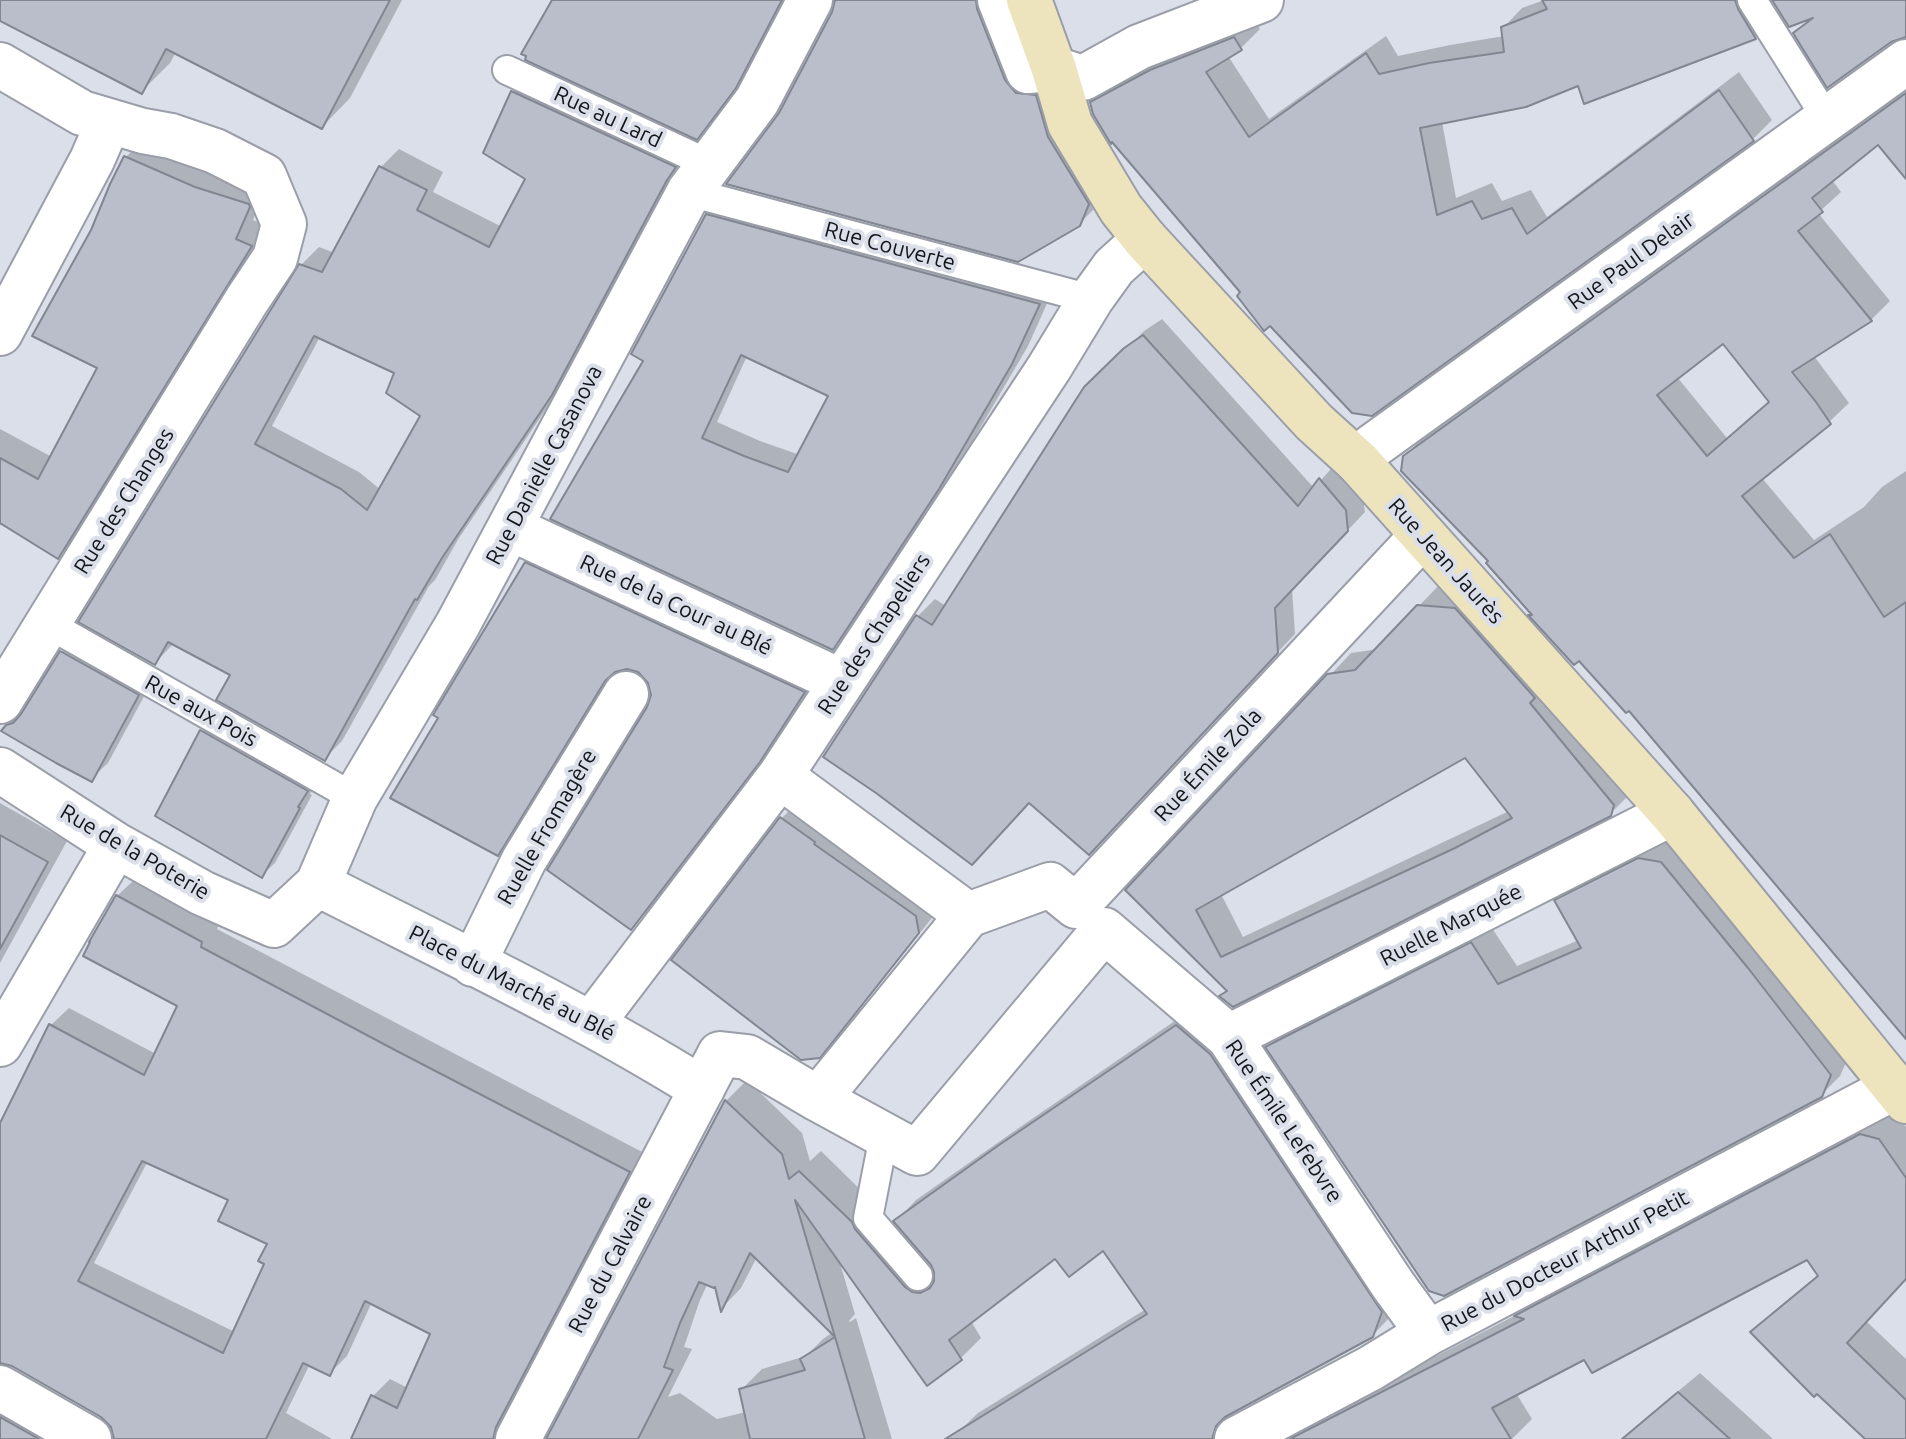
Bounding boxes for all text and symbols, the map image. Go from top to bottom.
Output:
street label: Rue au Lard [550,81,666,153]
street label: Rue Paul Delair [1563,206,1699,316]
street label: Rue Couverte [822,216,958,276]
street label: Rue Danielle Casanova [480,361,608,569]
street label: Rue des Changes [68,423,180,579]
street label: Rue Jean Jaurès [1383,493,1509,629]
street label: Rue de la Cour au Blé [576,549,776,661]
street label: Rue des Chapeliers [812,549,936,719]
street label: Rue aux Pois [140,669,262,753]
street label: Rue Émile Zola [1149,703,1267,827]
street label: Ruelle Fromagère [492,745,602,909]
street label: Rue de la Poterie [56,799,214,905]
street label: Ruelle Marquée [1376,878,1526,972]
street label: Place du Marché au Blé [405,920,619,1046]
street label: Rue Émile Lefebvre [1220,1034,1348,1208]
street label: Rue du Docteur Arthur Petit [1437,1184,1693,1338]
street label: Rue du Calvaire [563,1191,657,1337]

